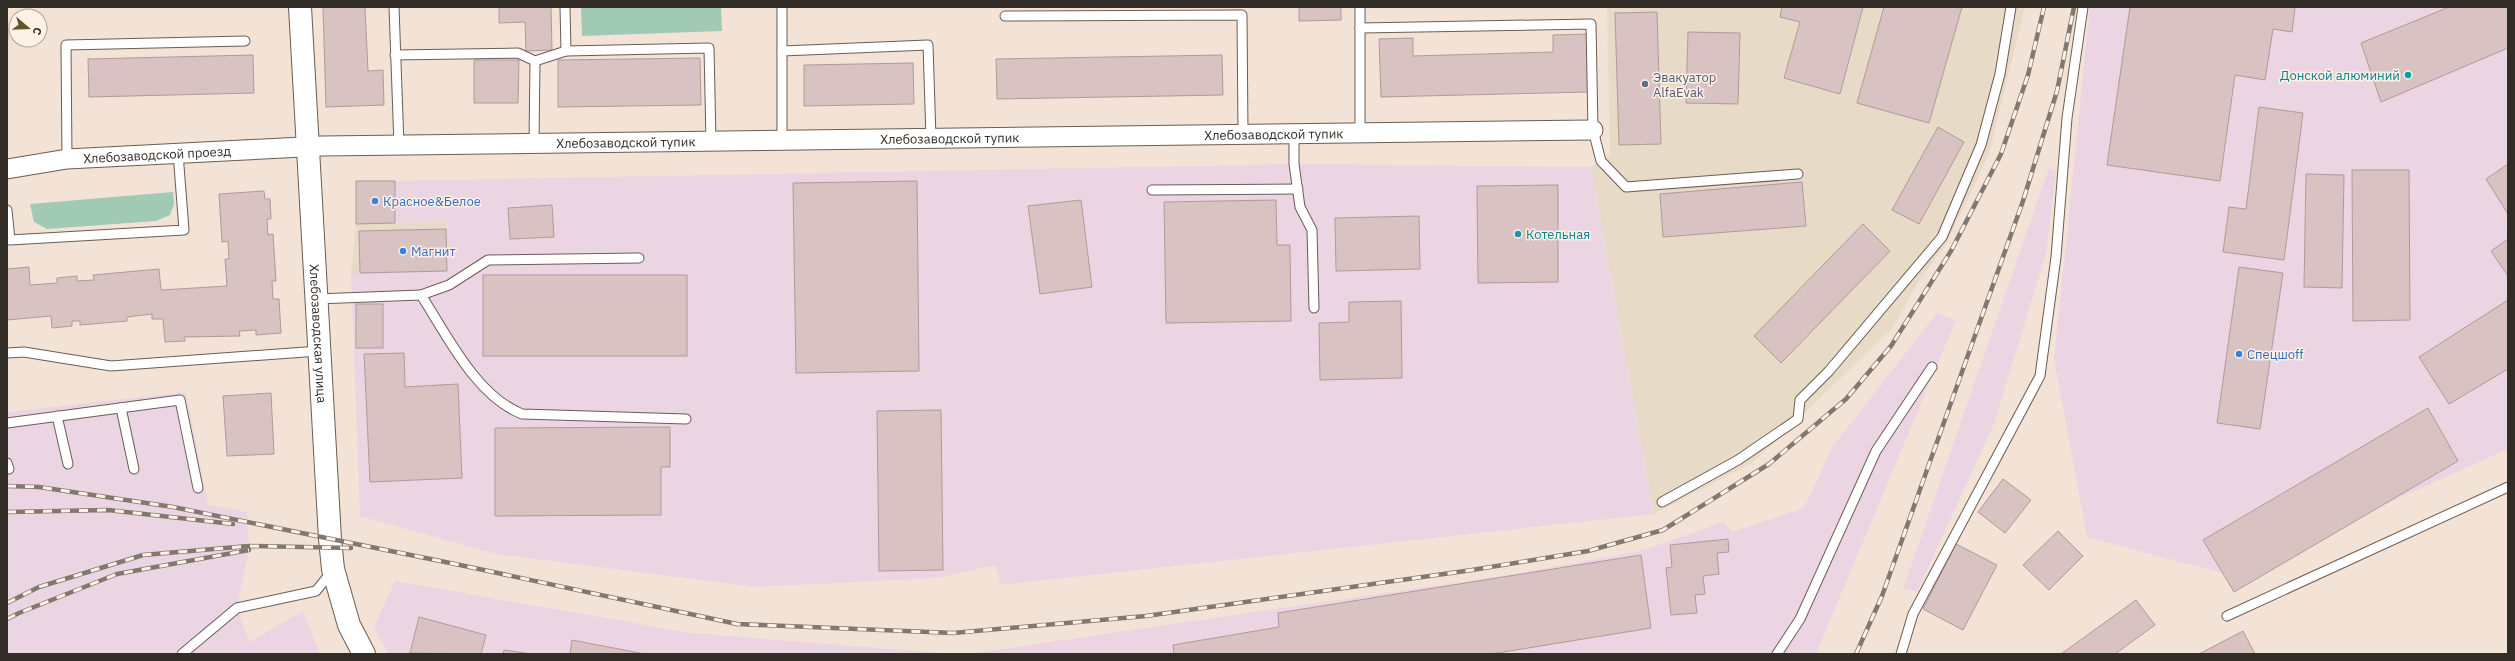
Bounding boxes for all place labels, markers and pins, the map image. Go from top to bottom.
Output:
place label: Донской алюминий [2280,67,2400,84]
place label: Эвакуатор AlfaEvak [1653,69,1716,101]
marker: Донской алюминий [2403,70,2413,80]
marker: Эвакуатор AlfaEvak [1640,79,1650,89]
place label: Красное&Белое [383,193,481,210]
marker: Красное&Белое [370,196,380,206]
place label: Котельная [1526,226,1590,243]
marker: Котельная [1513,229,1523,239]
place label: Магнит [411,243,456,260]
marker: Магнит [398,246,408,256]
place label: Спецшoff [2247,346,2303,363]
marker: Спецшoff [2234,349,2244,359]

